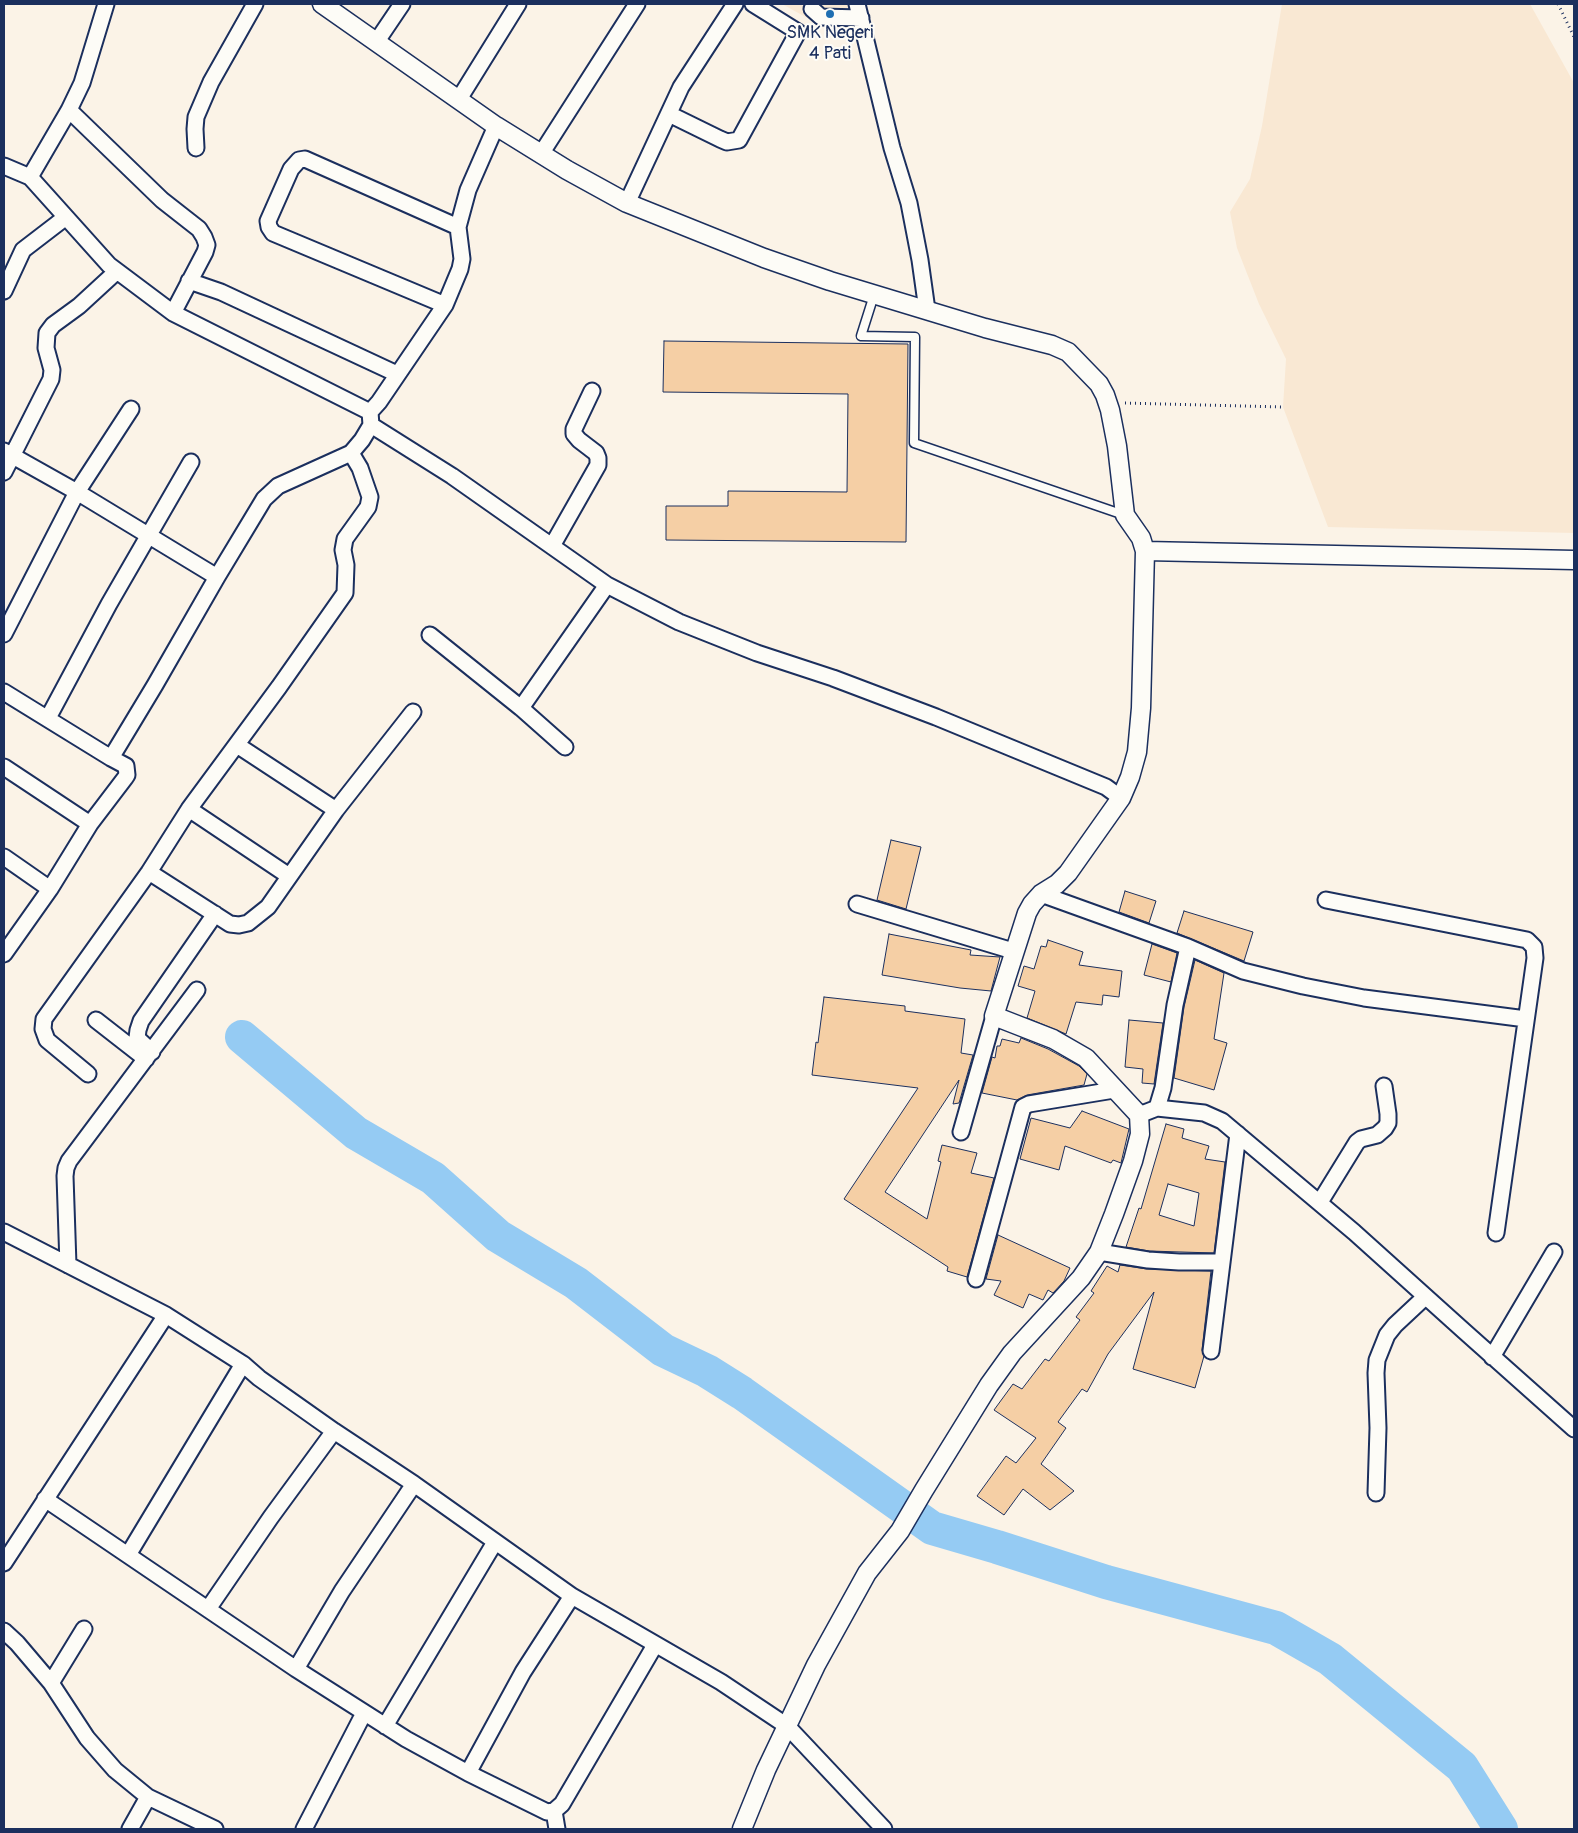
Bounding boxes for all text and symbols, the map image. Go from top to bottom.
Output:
marker: SMK Negeri 4 Pati [824,8,836,20]
place label: SMK Negeri 4 Pati [787,22,873,64]

